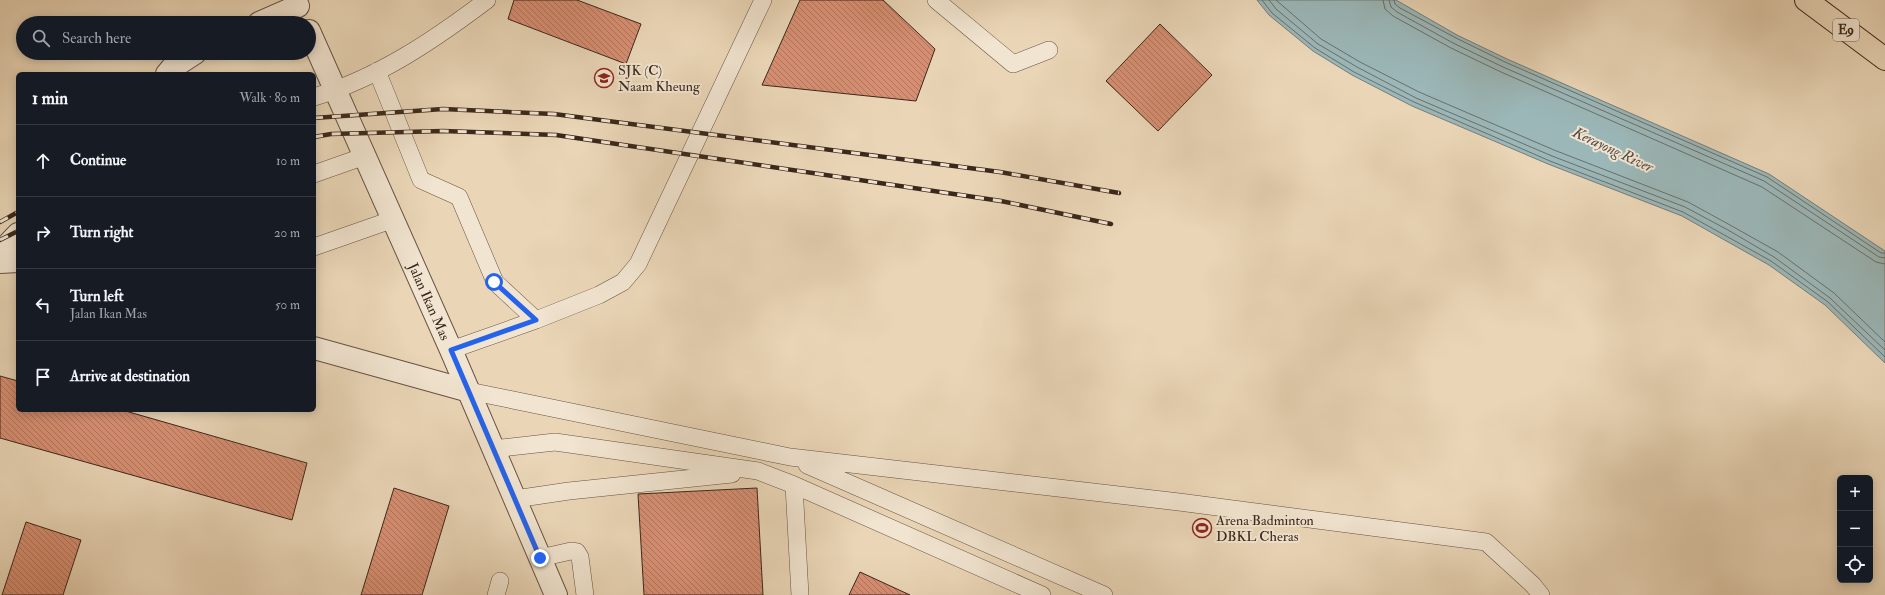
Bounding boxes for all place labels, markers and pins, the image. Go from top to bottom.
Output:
place label: SJK (C) Naam Kheung [618,62,701,95]
school or university icon: SJK (C) Naam Kheung [593,67,615,89]
place label: Arena Badminton DBKL Cheras [1215,512,1314,545]
sports icon: Arena Badminton DBKL Cheras [1191,517,1213,539]

